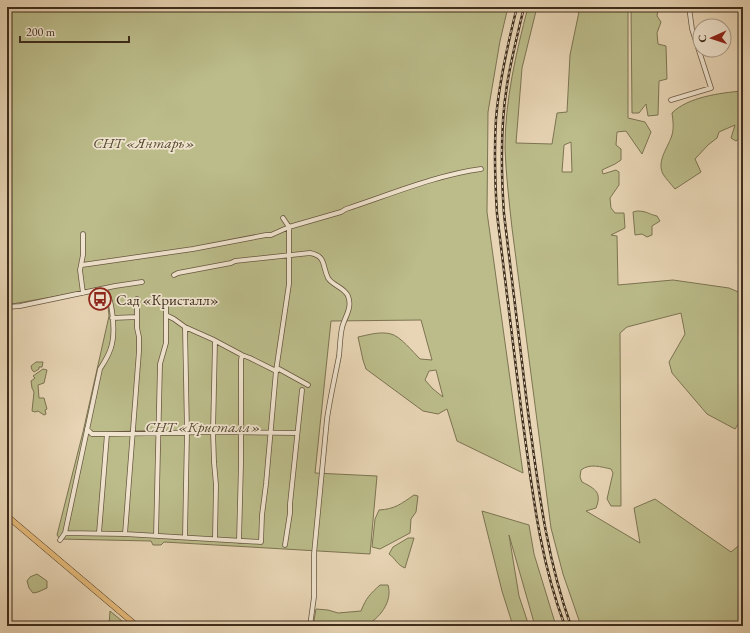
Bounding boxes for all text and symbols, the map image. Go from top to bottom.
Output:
scale bar [20,18,129,44]
north arrow [692,18,732,58]
text: 200 m [26,24,56,40]
text: С [695,34,709,43]
park label: СНТ «Янтарь» [93,133,195,152]
bus stop icon: Сад «Кристалл» [87,286,113,312]
place label: Сад «Кристалл» [116,290,219,309]
park label: СНТ «Кристалл» [145,417,261,436]

